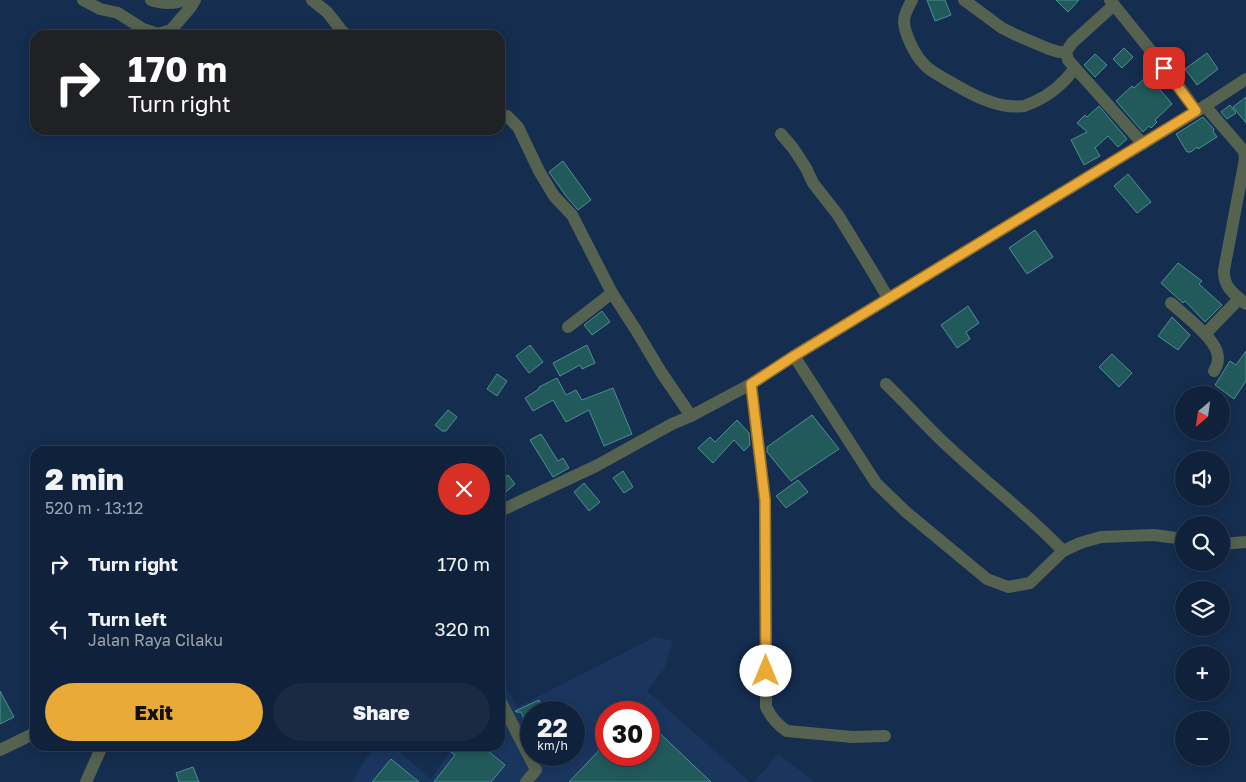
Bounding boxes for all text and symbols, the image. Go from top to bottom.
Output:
pin [1143,47,1185,89]
text: 170 m [128,48,227,90]
icon: right [45,50,110,115]
icon: arrive [1150,54,1178,82]
text: Turn right [128,90,231,117]
north arrow [1175,386,1230,441]
map controls [1175,386,1230,766]
button: sound [1175,451,1230,506]
text: 2 min [45,461,124,497]
button: close [438,463,490,515]
text: 520 m · 13:12 [45,498,143,518]
button: search [1175,516,1230,571]
icon: right [45,550,73,578]
text: Turn right [88,552,178,575]
text: 170 m [437,552,490,575]
button: layers [1175,581,1230,636]
text: Turn left [88,607,167,630]
icon: left [45,615,73,643]
text: 320 m [435,617,490,640]
text: Jalan Raya Cilaku [88,630,223,650]
position arrow [739,644,791,696]
button: + [1175,646,1230,701]
button: Exit [45,683,263,741]
button: Share [273,683,490,741]
speed limit sign: 30 [595,701,660,766]
button: − [1175,711,1230,766]
text: 22 [537,712,568,743]
text: km/h [537,738,568,753]

